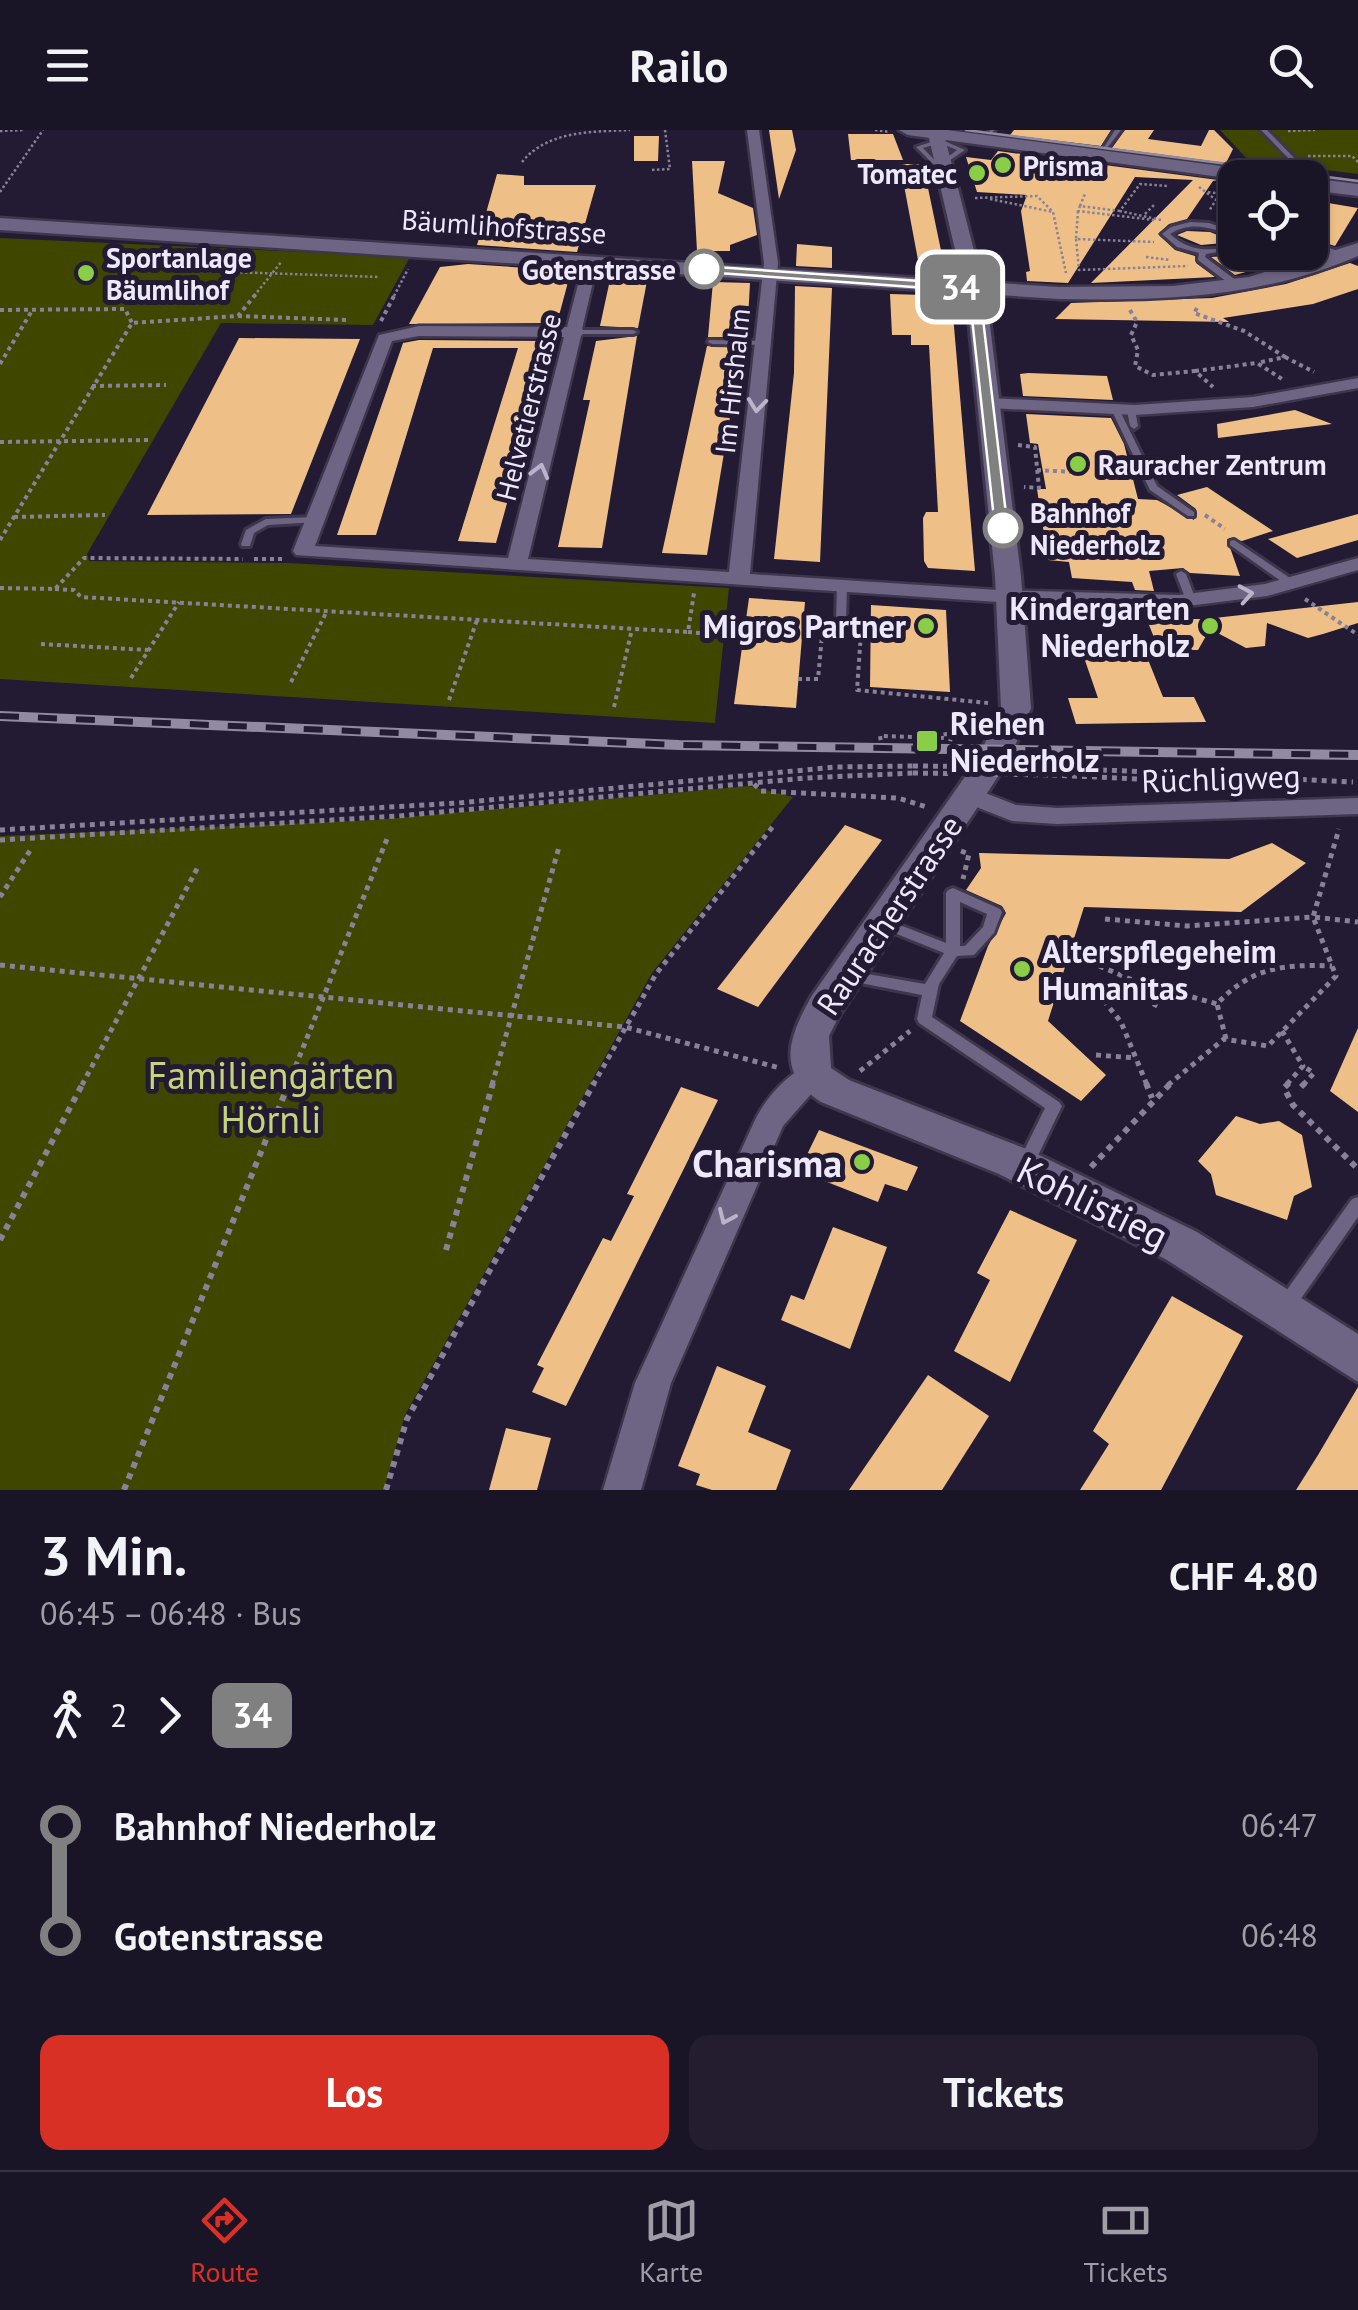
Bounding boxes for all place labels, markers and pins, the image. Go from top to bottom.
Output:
place label: Prisma [1023,147,1104,184]
marker: Prisma [992,154,1014,176]
place label: Tomatec [857,155,957,192]
marker: Tomatec [966,162,988,184]
place label: Sportanlage Bäumlihof [106,239,252,308]
marker: Gotenstrasse [685,250,723,288]
place label: Gotenstrasse [522,251,676,288]
marker: Sportanlage Bäumlihof [75,262,97,284]
place label: Rauracher Zentrum [1098,446,1326,483]
marker: Rauracher Zentrum [1067,453,1089,475]
place label: Bahnhof Niederholz [1030,494,1161,563]
marker: Bahnhof Niederholz [984,509,1022,547]
place label: Kindergarten Niederholz [1009,587,1190,666]
place label: Migros Partner [703,605,907,647]
marker: Migros Partner [915,615,937,637]
marker: Kindergarten Niederholz [1199,615,1221,637]
place label: Riehen Niederholz [950,702,1099,781]
marker: Riehen Niederholz [914,728,940,754]
place label: Alterspflegeheim Humanitas [1042,930,1277,1009]
marker: Alterspflegeheim Humanitas [1011,958,1033,980]
place label: Charisma [692,1138,842,1187]
marker: Charisma [851,1151,873,1173]

